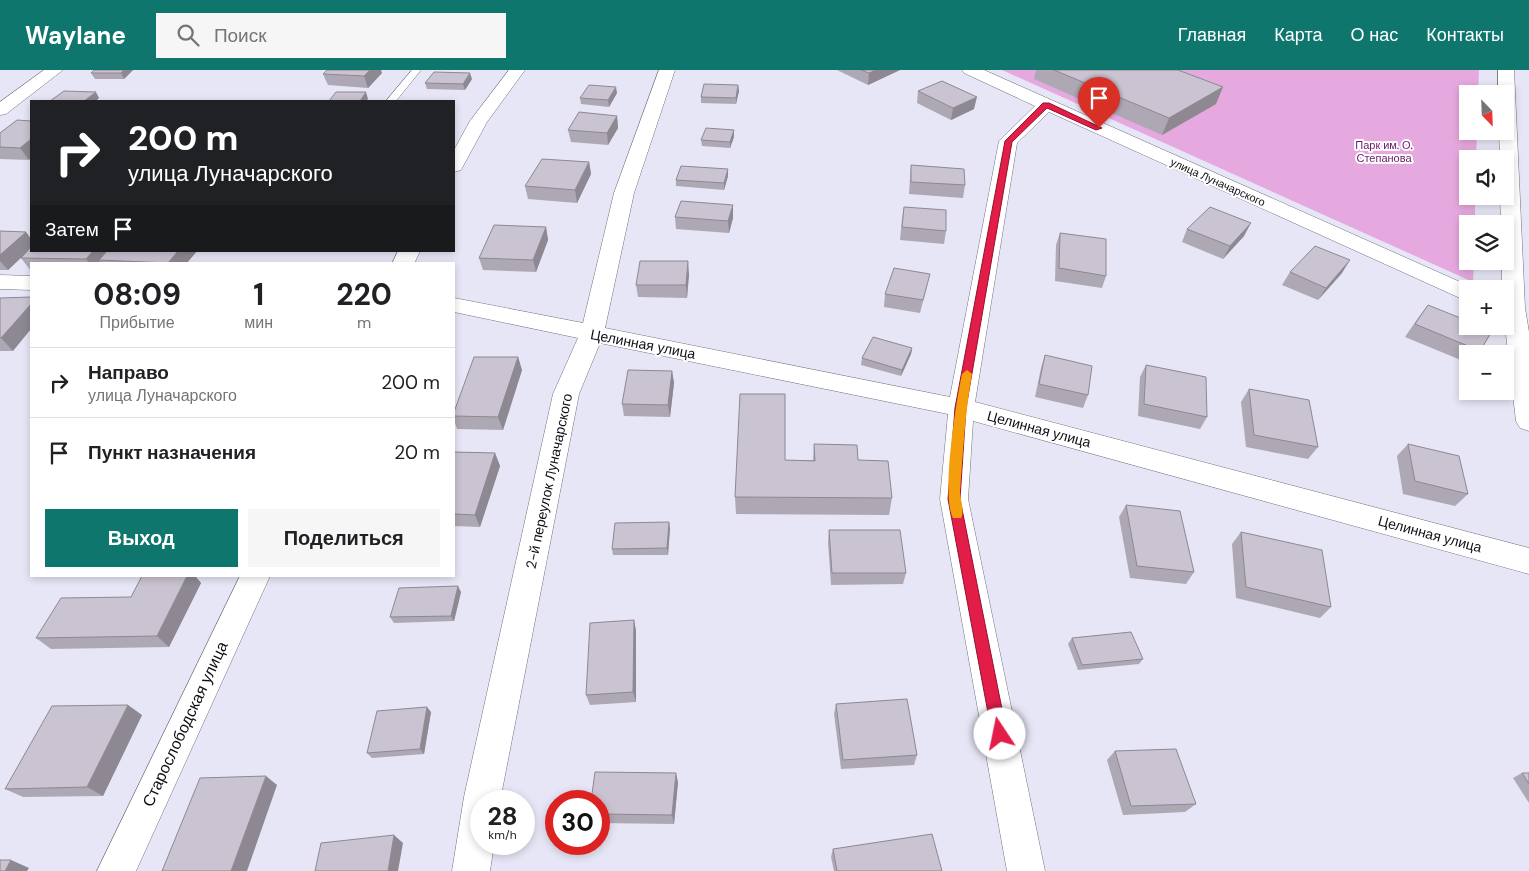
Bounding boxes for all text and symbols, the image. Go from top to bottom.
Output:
search box [156,13,506,58]
text: Waylane [25,20,126,51]
icon: search [174,21,202,49]
text: Поиск [214,23,267,48]
text: Главная [1178,23,1246,47]
text: Карта [1274,23,1323,47]
text: О нас [1351,23,1398,47]
text: Контакты [1426,23,1504,47]
pin [1078,77,1120,128]
icon: arrive [1085,84,1113,112]
north arrow [1459,85,1514,140]
map controls [1459,85,1514,400]
text: 200 m [128,115,239,161]
icon: right [45,120,110,185]
park label: Парк им. О. Степанова [1355,138,1413,165]
button: sound [1459,150,1514,205]
street label: улица Луначарского [1168,155,1268,209]
text: улица Луначарского [128,159,333,188]
icon: arrive [109,215,137,243]
button: layers [1459,215,1514,270]
text: Затем [45,217,99,242]
text: 08:09 [93,275,181,314]
text: 1 [253,275,264,314]
text: 220 [336,275,392,314]
button: + [1459,280,1514,335]
text: Прибытие [100,312,175,333]
text: мин [244,312,273,333]
text: m [357,312,371,333]
street label: Целинная улица [589,325,697,363]
button: − [1459,345,1514,400]
text: Направо [88,360,169,385]
icon: right [45,369,73,397]
text: 200 m [381,370,440,395]
text: улица Луначарского [88,385,237,406]
street label: 2-й переулок Луначарского [522,392,576,570]
street label: Целинная улица [985,406,1093,452]
icon: arrive [45,439,73,467]
text: Пункт назначения [88,440,256,465]
text: 20 m [394,440,440,465]
button: Выход [45,509,238,567]
button: Поделиться [248,509,440,567]
street label: Целинная улица [1376,511,1484,557]
street label: Старослободская улица [137,638,233,810]
position arrow [973,707,1025,759]
speed limit sign: 30 [545,790,610,855]
text: 28 [487,800,518,833]
text: km/h [488,827,517,843]

